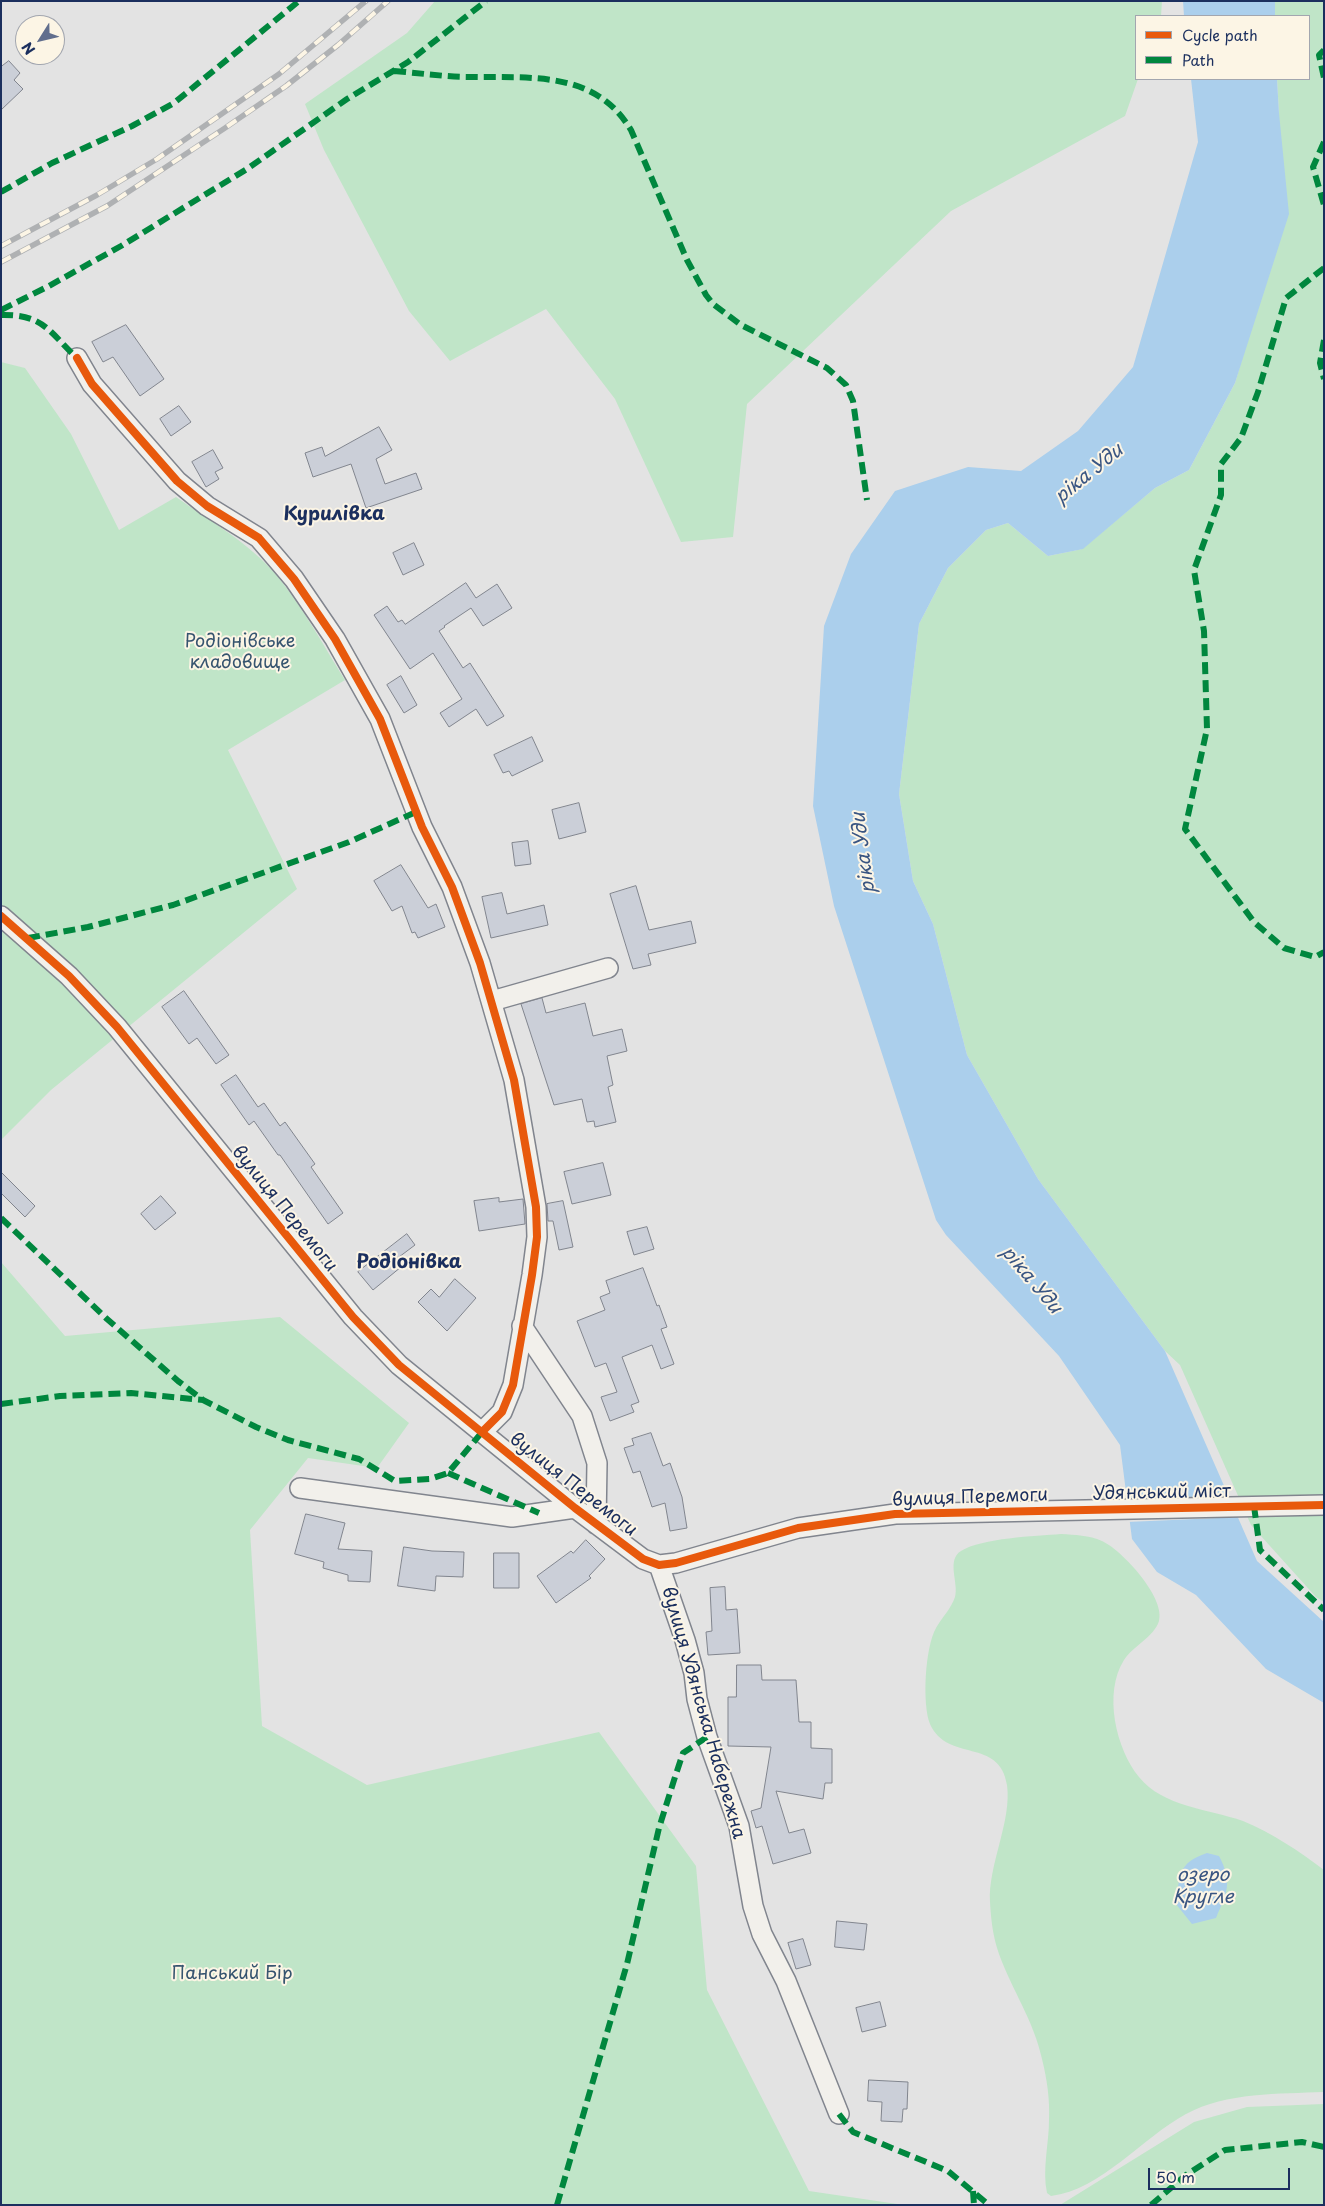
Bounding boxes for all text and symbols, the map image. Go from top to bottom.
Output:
north arrow [15,15,65,65]
legend [1135,15,1310,80]
text: Cycle path [1182,23,1258,46]
text: N [17,38,40,59]
text: Path [1182,48,1214,71]
water label: ріка Уди [1050,440,1128,508]
district label: Курилівка [283,504,385,526]
park label: Родіонівське кладовище [185,631,295,674]
water label: ріка Уди [848,811,880,895]
street label: вулиця Перемоги [227,1142,341,1276]
water label: ріка Уди [996,1242,1066,1318]
district label: Родіонівка [356,1252,462,1274]
street label: вулиця Перемоги [505,1429,641,1541]
street label: Удянський міст [1093,1481,1231,1505]
street label: вулиця Перемоги [892,1484,1048,1512]
street label: вулиця Удянська Набережна [657,1584,749,1842]
water label: озеро Кругле [1172,1865,1234,1909]
park label: Панський Бір [171,1963,293,1985]
scale bar [1150,2158,1292,2190]
text: 50 m [1156,2165,1195,2188]

